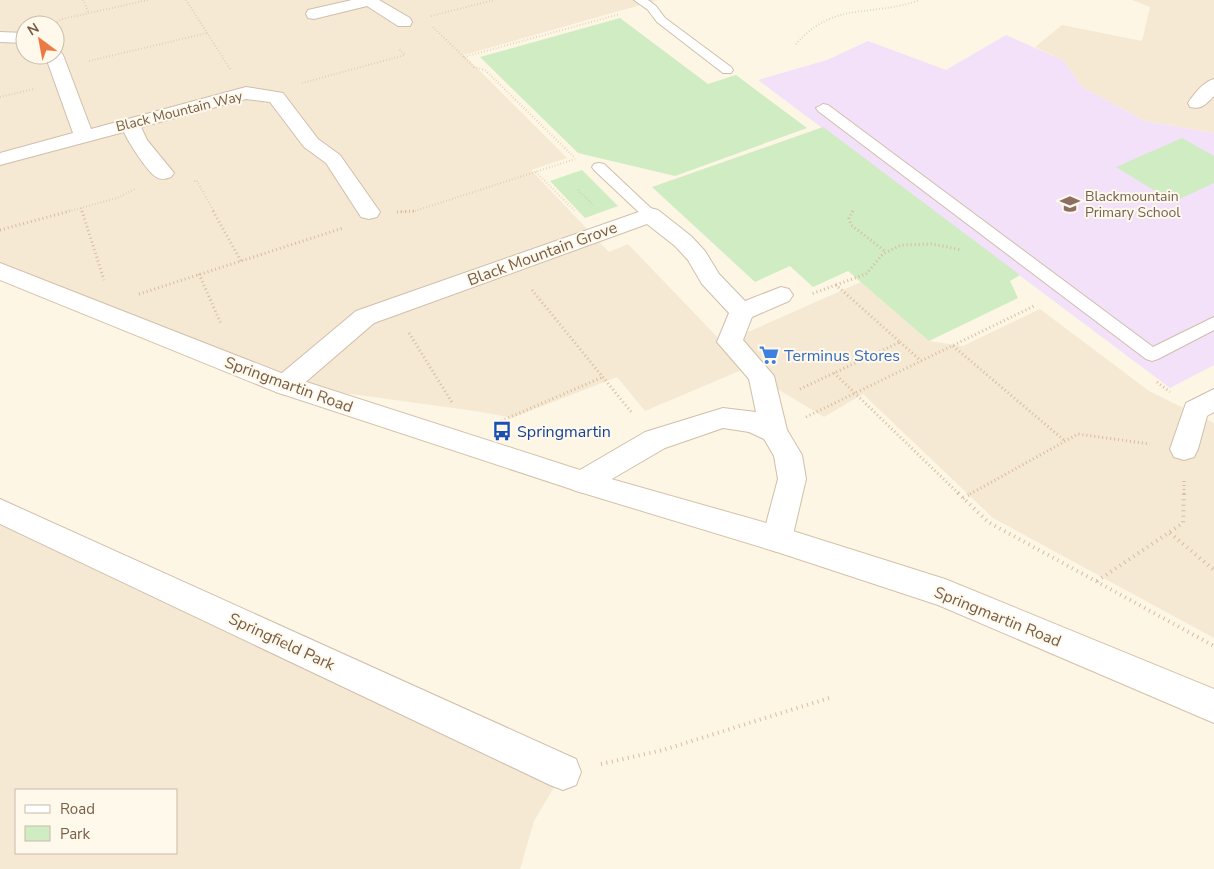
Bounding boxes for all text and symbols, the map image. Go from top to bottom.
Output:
north arrow [15,15,65,65]
text: N [24,19,43,40]
street label: Black Mountain Way [114,86,245,136]
place label: Blackmountain Primary School [1085,187,1181,222]
school or university icon: Blackmountain Primary School [1059,193,1081,215]
street label: Black Mountain Grove [464,217,620,291]
supermarket icon: Terminus Stores [758,344,780,366]
place label: Terminus Stores [784,345,900,367]
street label: Springmartin Road [221,351,356,418]
bus stop icon: Springmartin [491,420,513,442]
place label: Springmartin [517,421,611,443]
street label: Springmartin Road [931,581,1064,652]
street label: Springfield Park [225,608,339,677]
legend [15,789,178,854]
text: Road [60,799,95,819]
text: Park [60,824,90,844]

